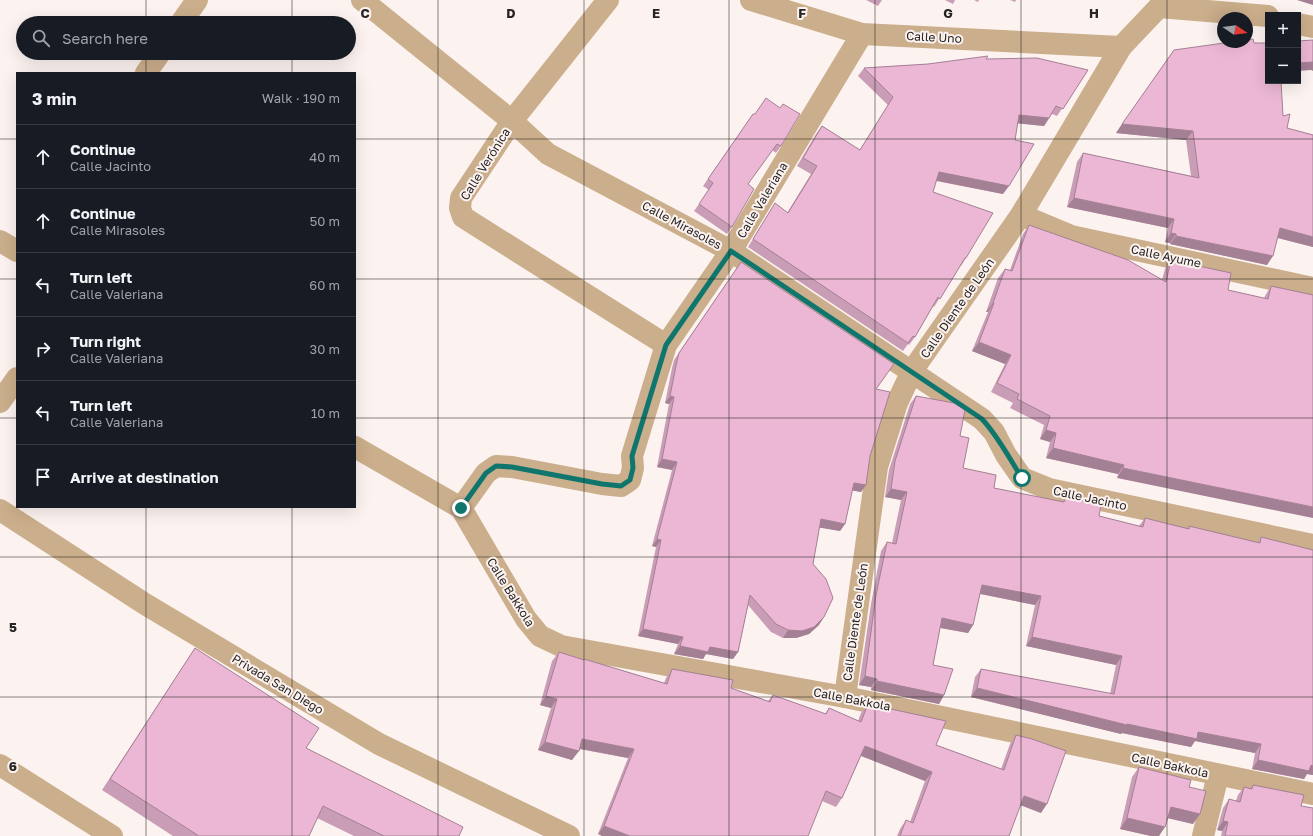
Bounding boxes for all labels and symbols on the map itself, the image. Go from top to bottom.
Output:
text: C [360,5,370,21]
text: D [506,5,516,21]
text: E [652,5,660,21]
text: F [798,5,806,21]
text: G [943,5,953,21]
text: H [1089,5,1099,21]
north arrow [1217,12,1253,48]
street label: Calle Uno [906,28,962,46]
street label: Calle Verónica [457,125,513,203]
street label: Calle Valeriana [733,159,791,241]
street label: Calle Mirasoles [640,198,724,252]
street label: Calle Ayume [1130,241,1202,271]
street label: Calle Diente de León [917,255,997,361]
route start [1013,469,1031,487]
street label: Calle Jacinto [1052,483,1128,513]
route end [452,499,470,517]
street label: Calle Bakkola [484,555,538,629]
street label: Calle Diente de León [839,562,871,682]
text: 5 [9,619,17,635]
street label: Privada San Diego [230,651,326,717]
street label: Calle Bakkola [812,684,892,714]
street label: Calle Bakkola [1130,750,1210,780]
text: 6 [9,758,17,774]

